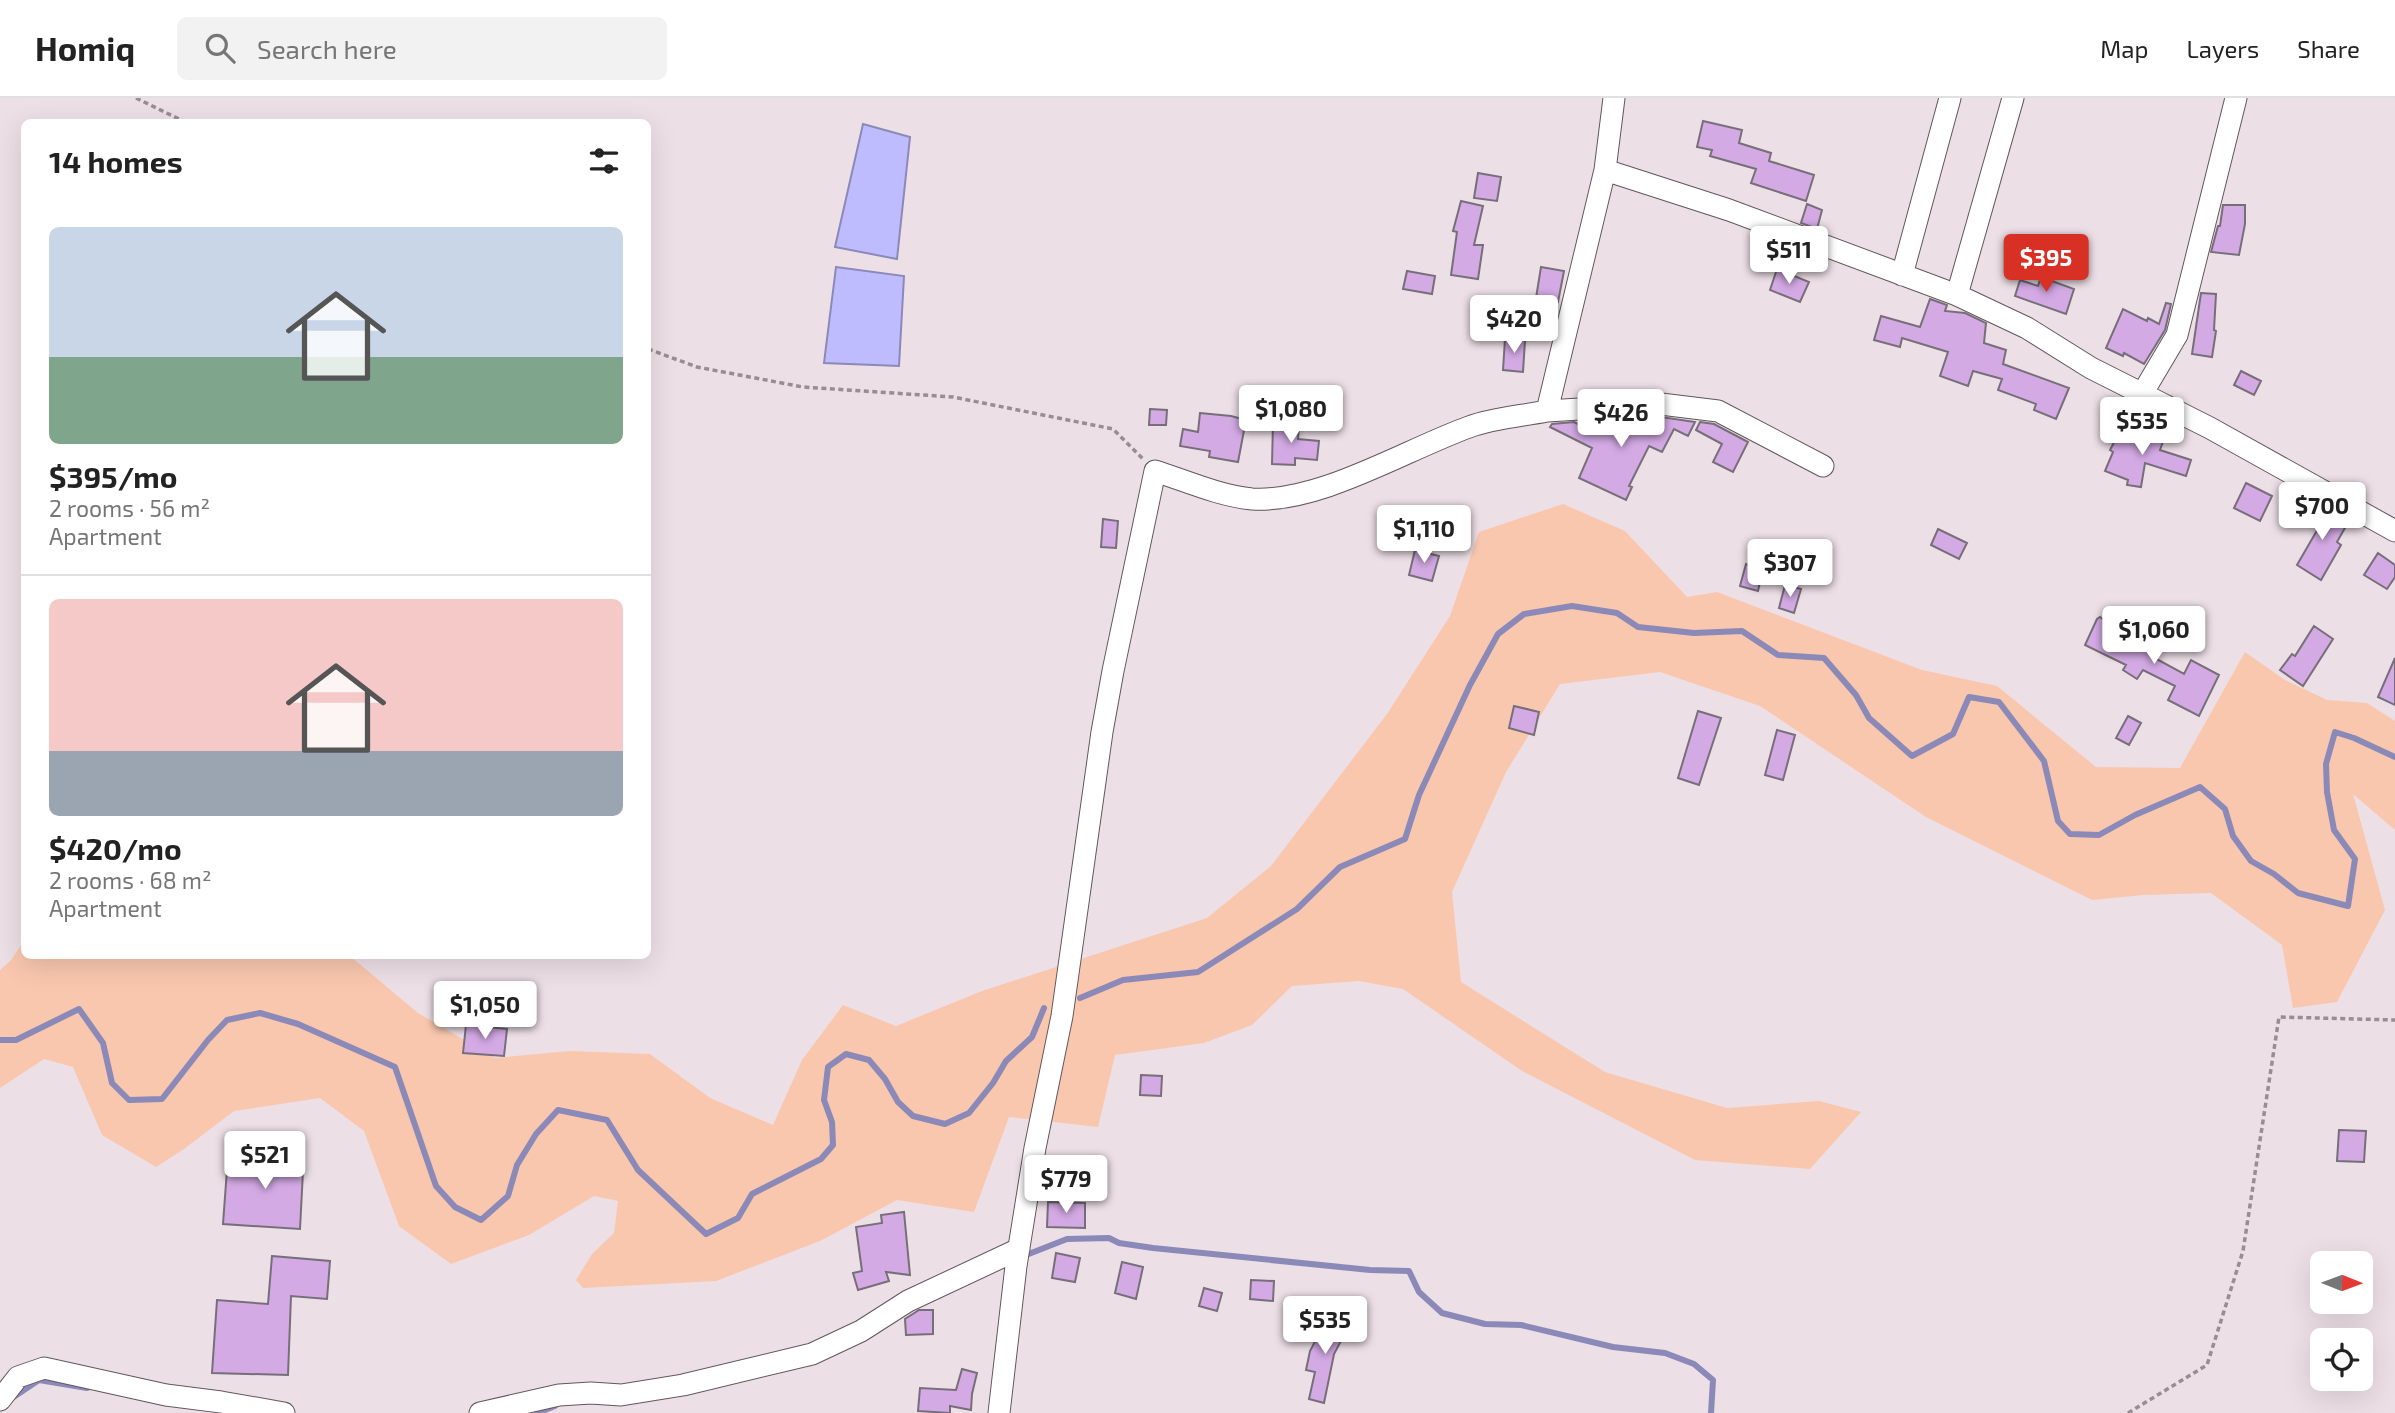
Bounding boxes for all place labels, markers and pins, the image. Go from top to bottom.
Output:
pin: $511 [1748,226,1830,286]
pin: $395 [2005,234,2087,294]
pin: $420 [1473,296,1555,355]
pin: $1,080 [1234,386,1348,445]
pin: $426 [1580,390,1662,449]
pin: $535 [2101,398,2183,457]
pin: $700 [2281,482,2363,542]
pin: $1,110 [1367,505,1481,565]
pin: $307 [1749,540,1831,599]
pin: $1,060 [2097,606,2211,666]
pin: $1,050 [428,982,542,1041]
pin: $521 [224,1132,306,1191]
pin: $779 [1025,1156,1107,1215]
pin: $535 [1284,1296,1366,1356]

